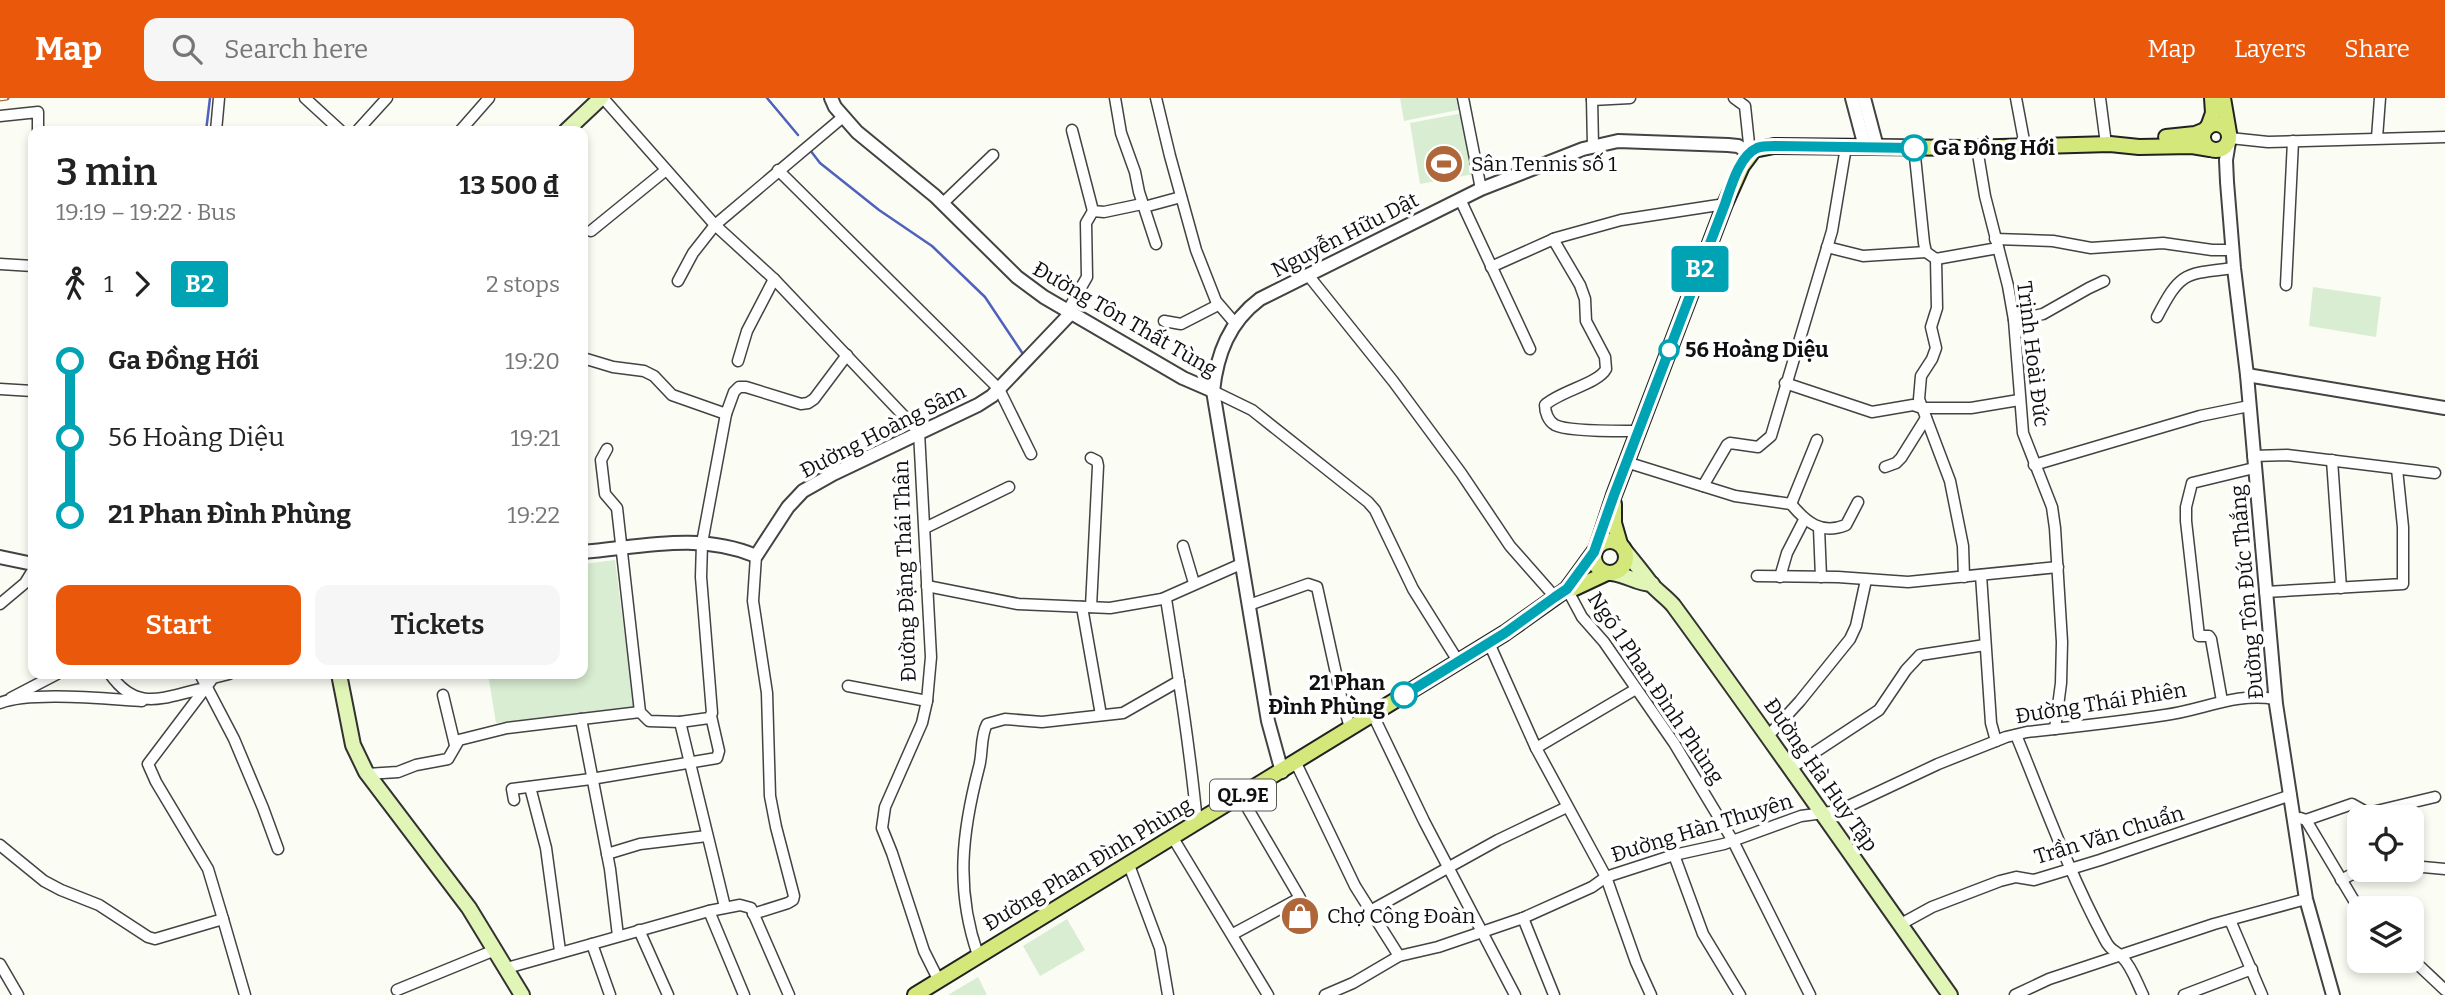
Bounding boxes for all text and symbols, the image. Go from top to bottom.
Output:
search box [144,18,634,81]
text: Map [35,29,102,69]
icon: search [168,30,206,68]
text: Search here [224,34,368,65]
text: Map [2148,35,2196,63]
text: Layers [2234,35,2306,63]
text: Share [2344,35,2410,63]
place label: Ga Đồng Hới [1933,134,2055,161]
marker: Ga Đồng Hới [1901,135,1927,161]
sports icon: Sân Tennis số 1 [1423,143,1465,185]
text: 3 min [56,149,157,195]
place label: Sân Tennis số 1 [1471,151,1617,177]
text: 13 500 ₫ [459,170,560,201]
street label: Nguyễn Hữu Dật [1267,187,1423,283]
text: 19:19 – 19:22 · Bus [56,198,236,226]
line badge: B2 [1668,246,1732,292]
text: B2 [1685,255,1715,283]
street label: Đường Tôn Thất Tùng [1028,256,1222,383]
icon: walk [56,265,94,303]
icon: forward [123,265,161,303]
text: 1 [104,270,113,298]
text: B2 [185,270,214,298]
text: 2 stops [486,270,560,298]
street label: Trịnh Hoài Đức [2011,279,2055,429]
place label: 56 Hoàng Diệu [1685,337,1828,363]
marker: 56 Hoàng Diệu [1659,340,1679,360]
text: Ga Đồng Hới [108,345,259,376]
text: 19:20 [505,347,560,375]
street label: Đường Hoàng Sâm [796,378,970,484]
text: 56 Hoàng Diệu [108,422,284,453]
text: 19:21 [510,424,560,452]
street label: Đường Đặng Thái Thân [888,460,922,682]
street label: Đường Tôn Đức Thắng [2225,483,2269,700]
text: 21 Phan Đình Phùng [108,499,351,530]
text: 19:22 [507,501,560,529]
button: Start [56,585,301,665]
button: Tickets [315,585,560,665]
street label: Ngõ 1 Phan Đình Phùng [1582,587,1730,789]
place label: 21 Phan Đình Phùng [1268,670,1385,720]
street label: Đường Thái Phiên [2014,677,2188,729]
marker: 21 Phan Đình Phùng [1391,682,1417,708]
street label: Đường Hà Huy Tập [1758,693,1884,857]
road number: QL.9E [1210,780,1276,810]
street label: Đường Hàn Thuyên [1608,788,1796,868]
street label: Đường Phan Đình Phùng [979,791,1197,937]
street label: Trần Văn Chuẩn [2031,800,2187,870]
map controls [2347,805,2424,973]
button: locate [2347,805,2424,882]
shop icon: Chợ Công Đoàn [1279,895,1321,937]
button: layers [2347,896,2424,973]
place label: Chợ Công Đoàn [1327,903,1475,929]

